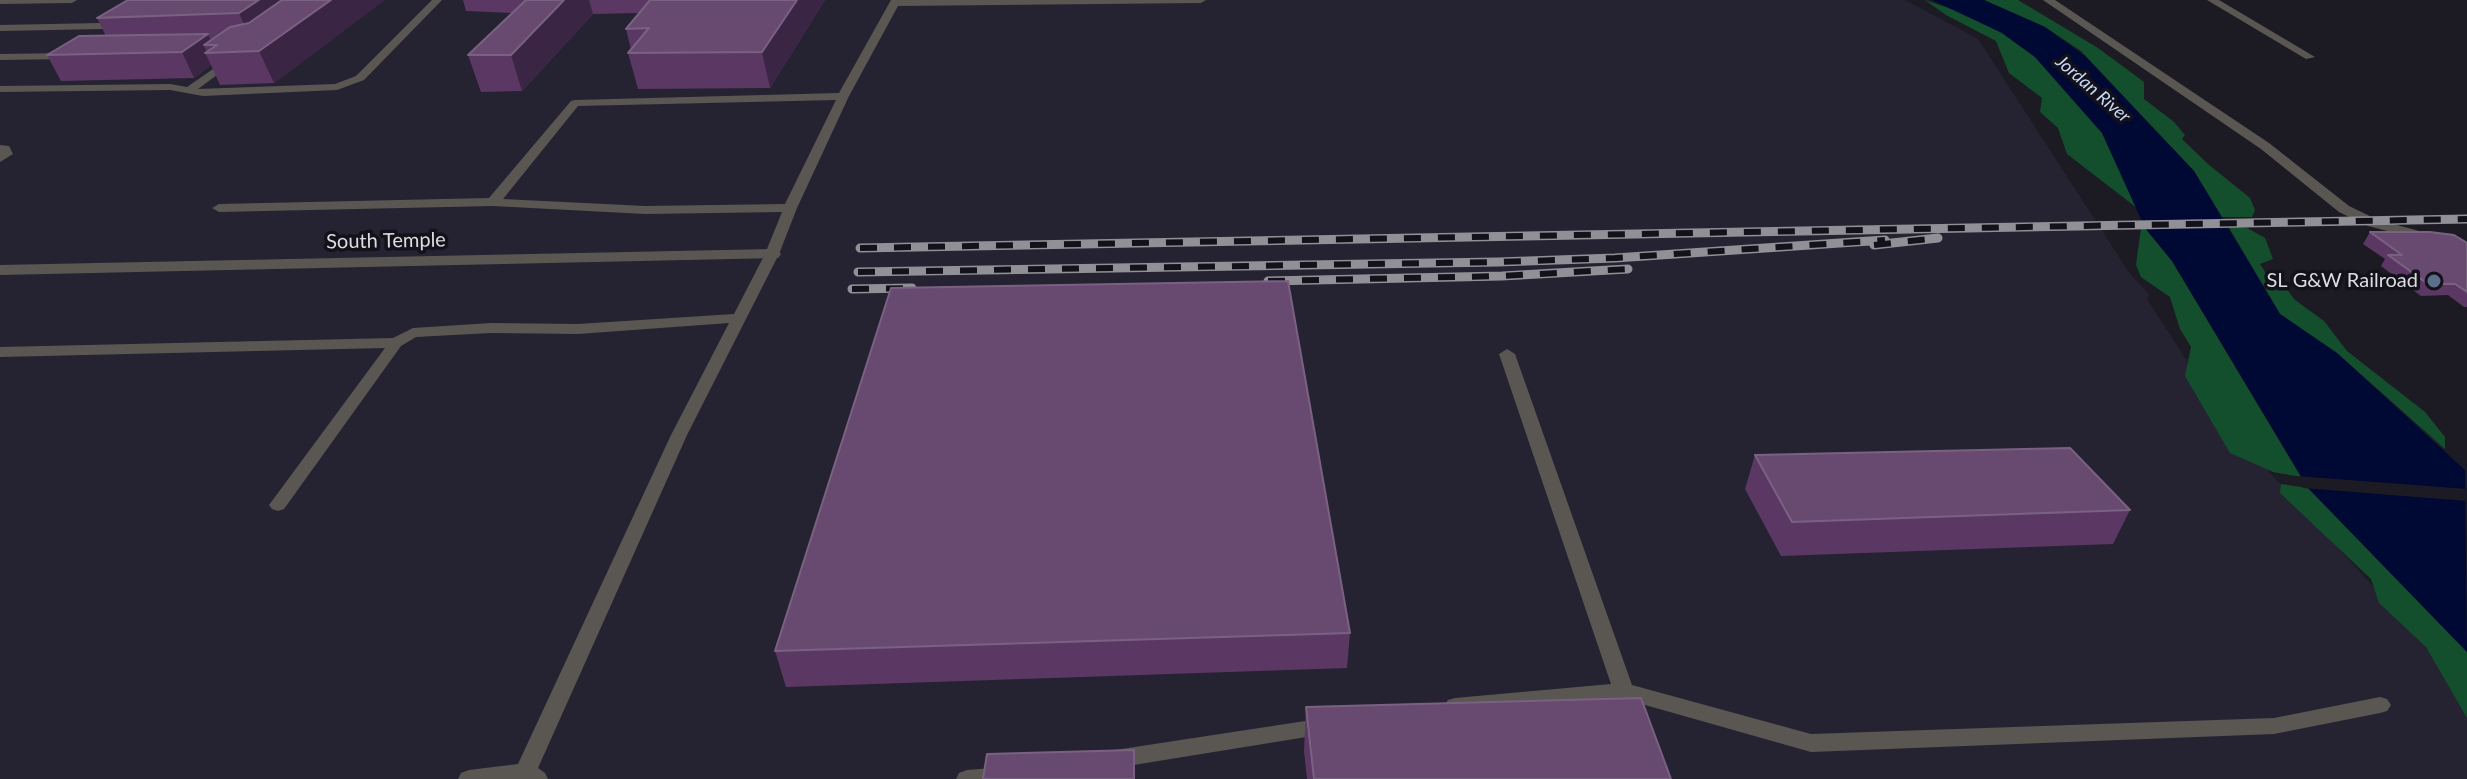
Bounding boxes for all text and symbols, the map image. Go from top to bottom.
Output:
water label: Jordan River [2051,51,2135,127]
street label: South Temple [326,228,446,254]
place label: SL G&W Railroad [2267,269,2418,293]
marker: SL G&W Railroad [2425,272,2443,290]

